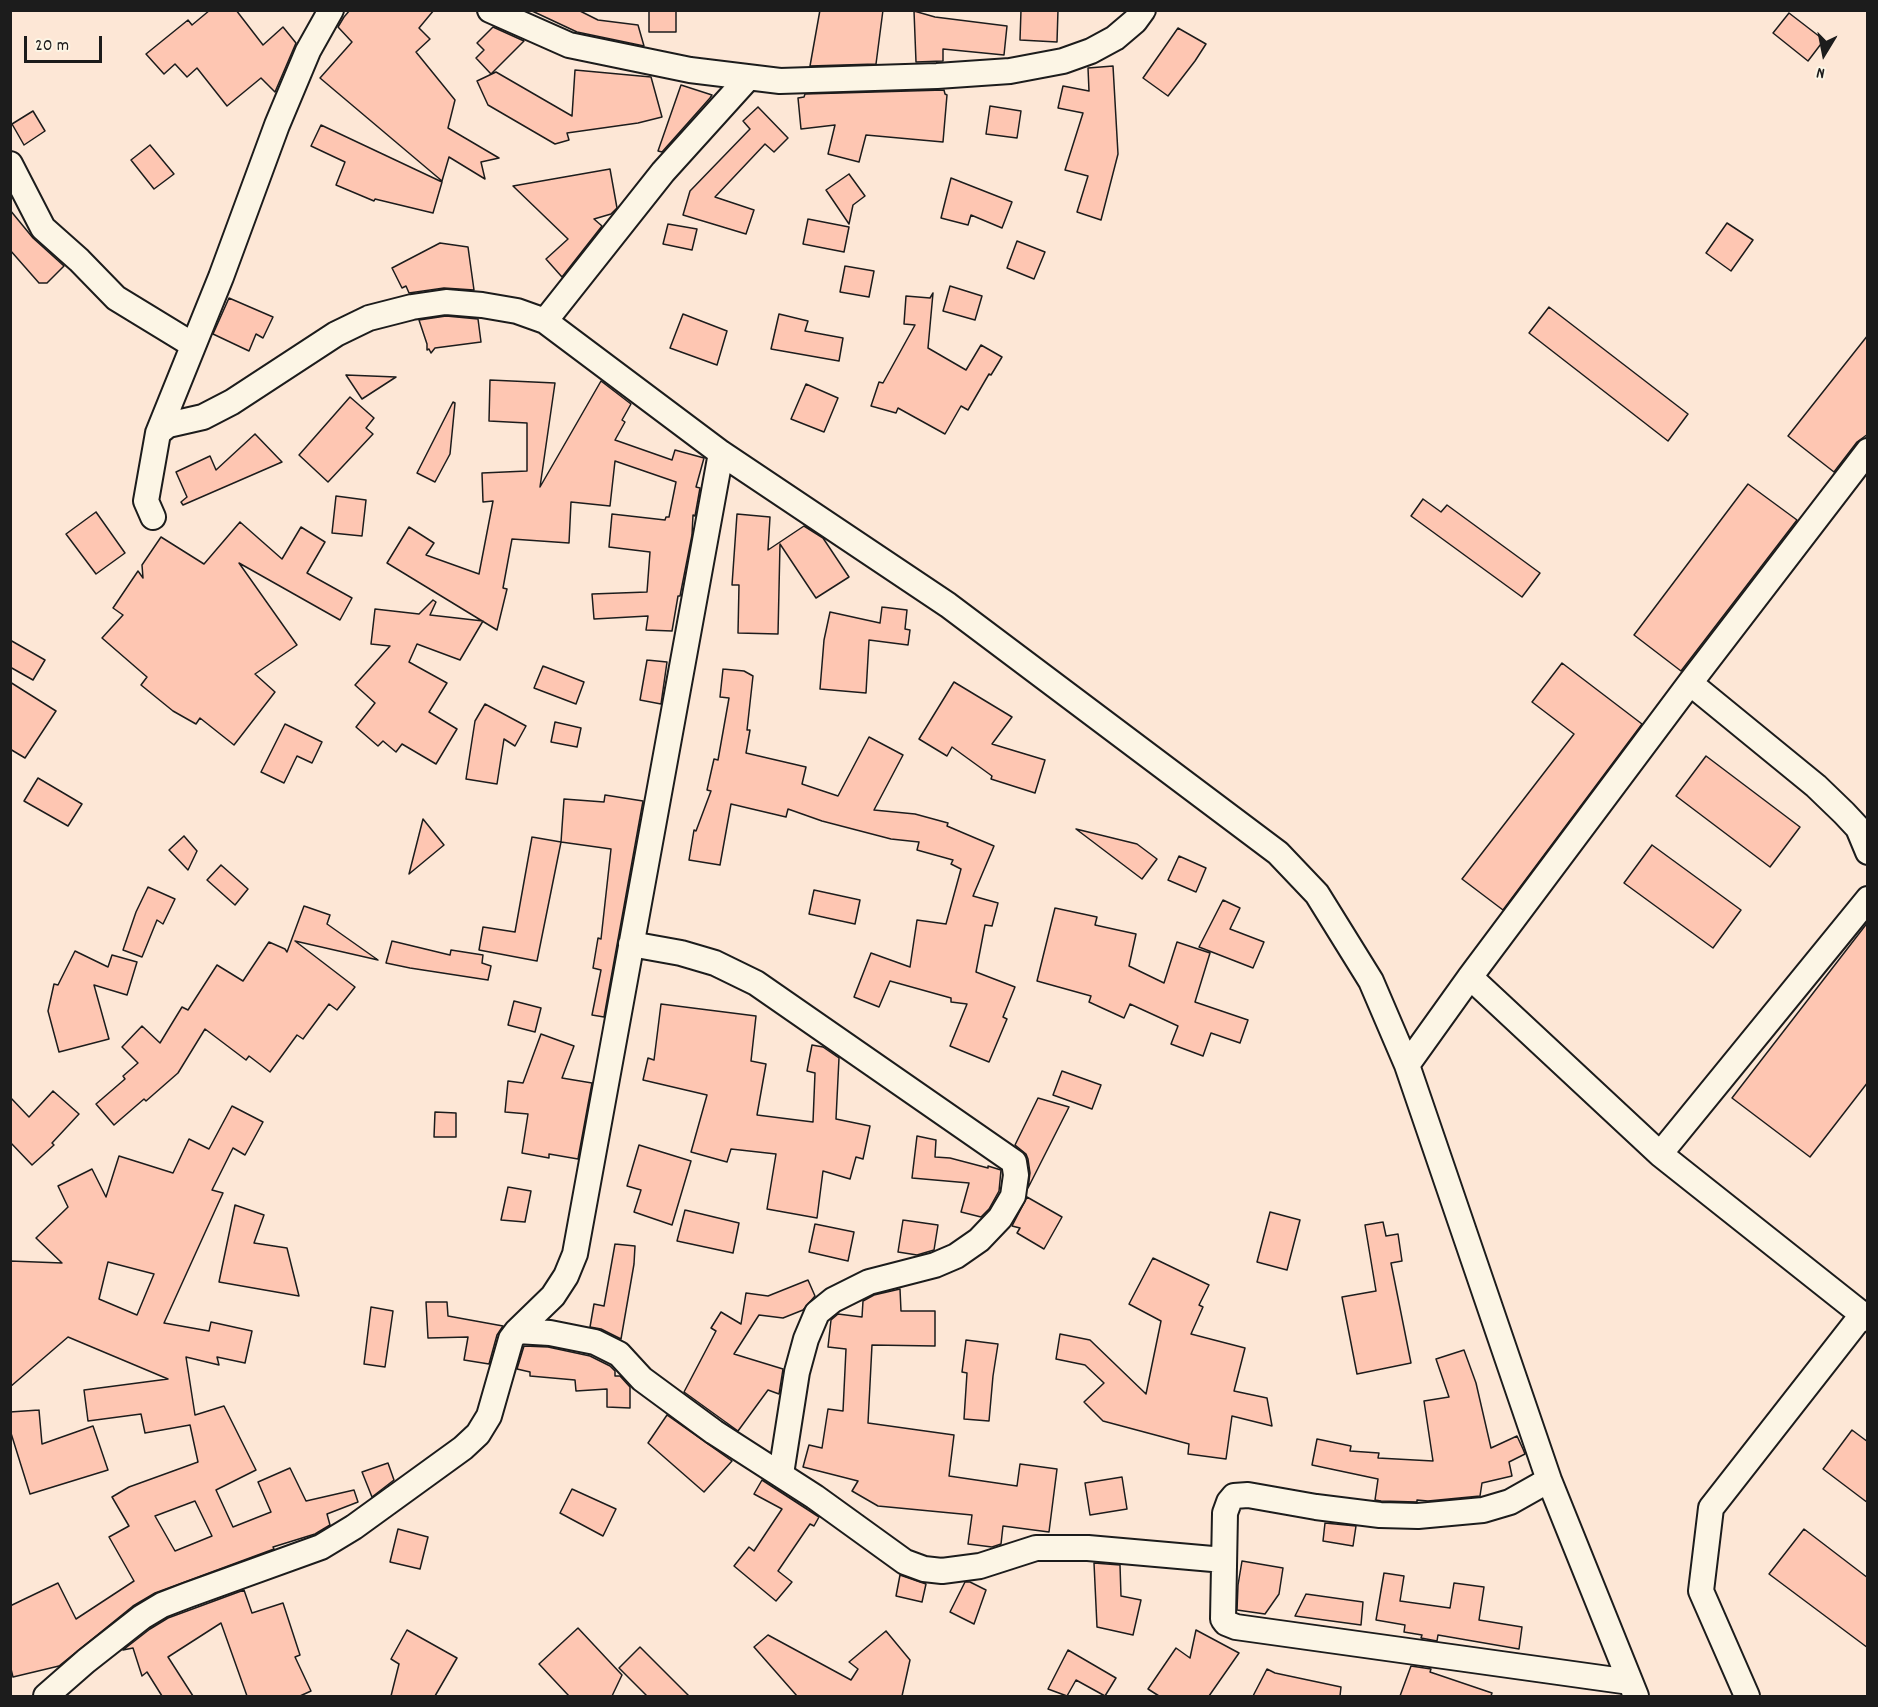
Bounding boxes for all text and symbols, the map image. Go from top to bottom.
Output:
scale bar [27,24,105,62]
north arrow [1794,24,1854,84]
text: 20 m [35,34,69,59]
text: N [1815,60,1827,84]

